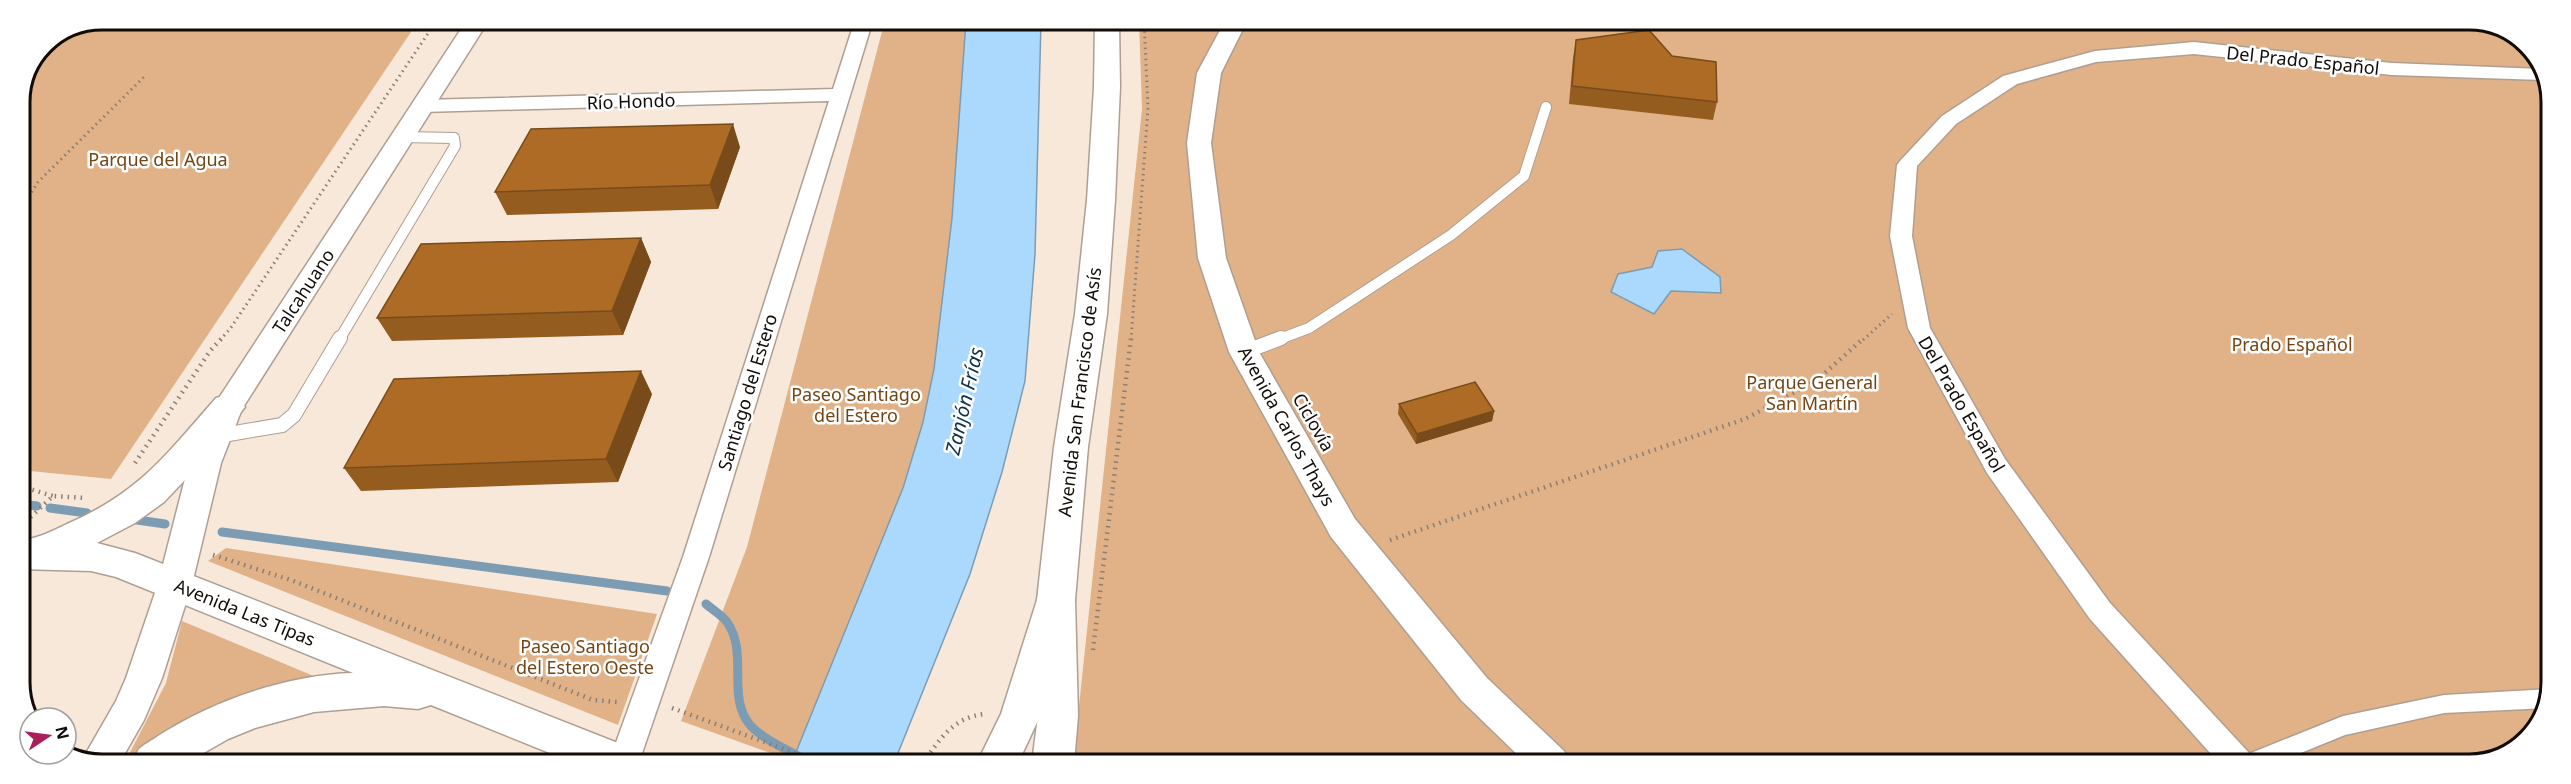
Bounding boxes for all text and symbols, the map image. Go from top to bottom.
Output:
street label: Del Prado Español [2225,40,2381,80]
street label: Río Hondo [586,87,676,115]
park label: Parque del Agua [88,147,228,171]
street label: Talcahuano [267,244,339,338]
street label: Avenida San Francisco de Asís [1052,266,1106,518]
street label: Santiago del Estero [712,311,782,473]
street label: Del Prado Español [1913,331,2011,477]
park label: Prado Español [2231,332,2353,356]
street label: Avenida Carlos Thays [1233,342,1341,510]
water label: Zanjón Frías [938,344,990,458]
park label: Parque General San Martín [1746,370,1878,415]
park label: Paseo Santiago del Estero [791,382,921,427]
street label: Ciclovía [1288,388,1340,456]
street label: Avenida Las Tipas [171,573,319,651]
park label: Paseo Santiago del Estero Oeste [516,634,654,679]
north arrow [18,706,78,766]
text: N [50,724,75,741]

